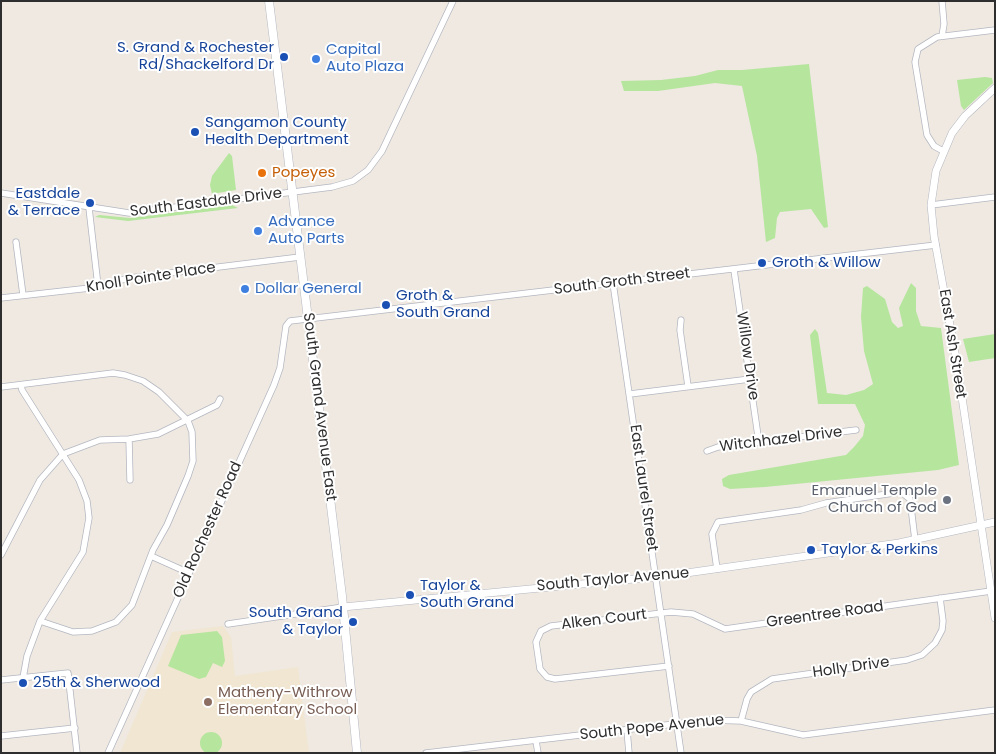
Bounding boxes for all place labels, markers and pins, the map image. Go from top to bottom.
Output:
place label: S. Grand & Rochester Rd/Shackelford Dr [117,39,274,74]
place label: Capital Auto Plaza [326,41,404,76]
marker: S. Grand & Rochester Rd/Shackelford Dr [278,51,290,63]
marker: Capital Auto Plaza [310,53,322,65]
place label: Sangamon County Health Department [205,114,349,149]
marker: Sangamon County Health Department [189,126,201,138]
place label: Popeyes [272,164,335,182]
marker: Popeyes [256,167,268,179]
place label: Eastdale & Terrace [8,185,80,220]
marker: Eastdale & Terrace [84,197,96,209]
place label: Advance Auto Parts [268,213,344,248]
marker: Advance Auto Parts [252,225,264,237]
place label: Groth & Willow [772,254,881,272]
marker: Groth & Willow [756,257,768,269]
place label: Dollar General [255,280,362,298]
marker: Dollar General [239,283,251,295]
place label: Groth & South Grand [396,287,490,322]
marker: Groth & South Grand [380,299,392,311]
place label: Emanuel Temple Church of God [812,482,937,517]
marker: Emanuel Temple Church of God [941,494,953,506]
place label: Taylor & Perkins [821,541,938,559]
marker: Taylor & Perkins [805,544,817,556]
place label: Taylor & South Grand [420,577,514,612]
marker: Taylor & South Grand [404,589,416,601]
place label: South Grand & Taylor [249,604,343,639]
marker: South Grand & Taylor [347,616,359,628]
place label: 25th & Sherwood [33,674,160,692]
marker: 25th & Sherwood [17,677,29,689]
place label: Matheny-Withrow Elementary School [218,684,357,719]
marker: Matheny-Withrow Elementary School [202,696,214,708]

